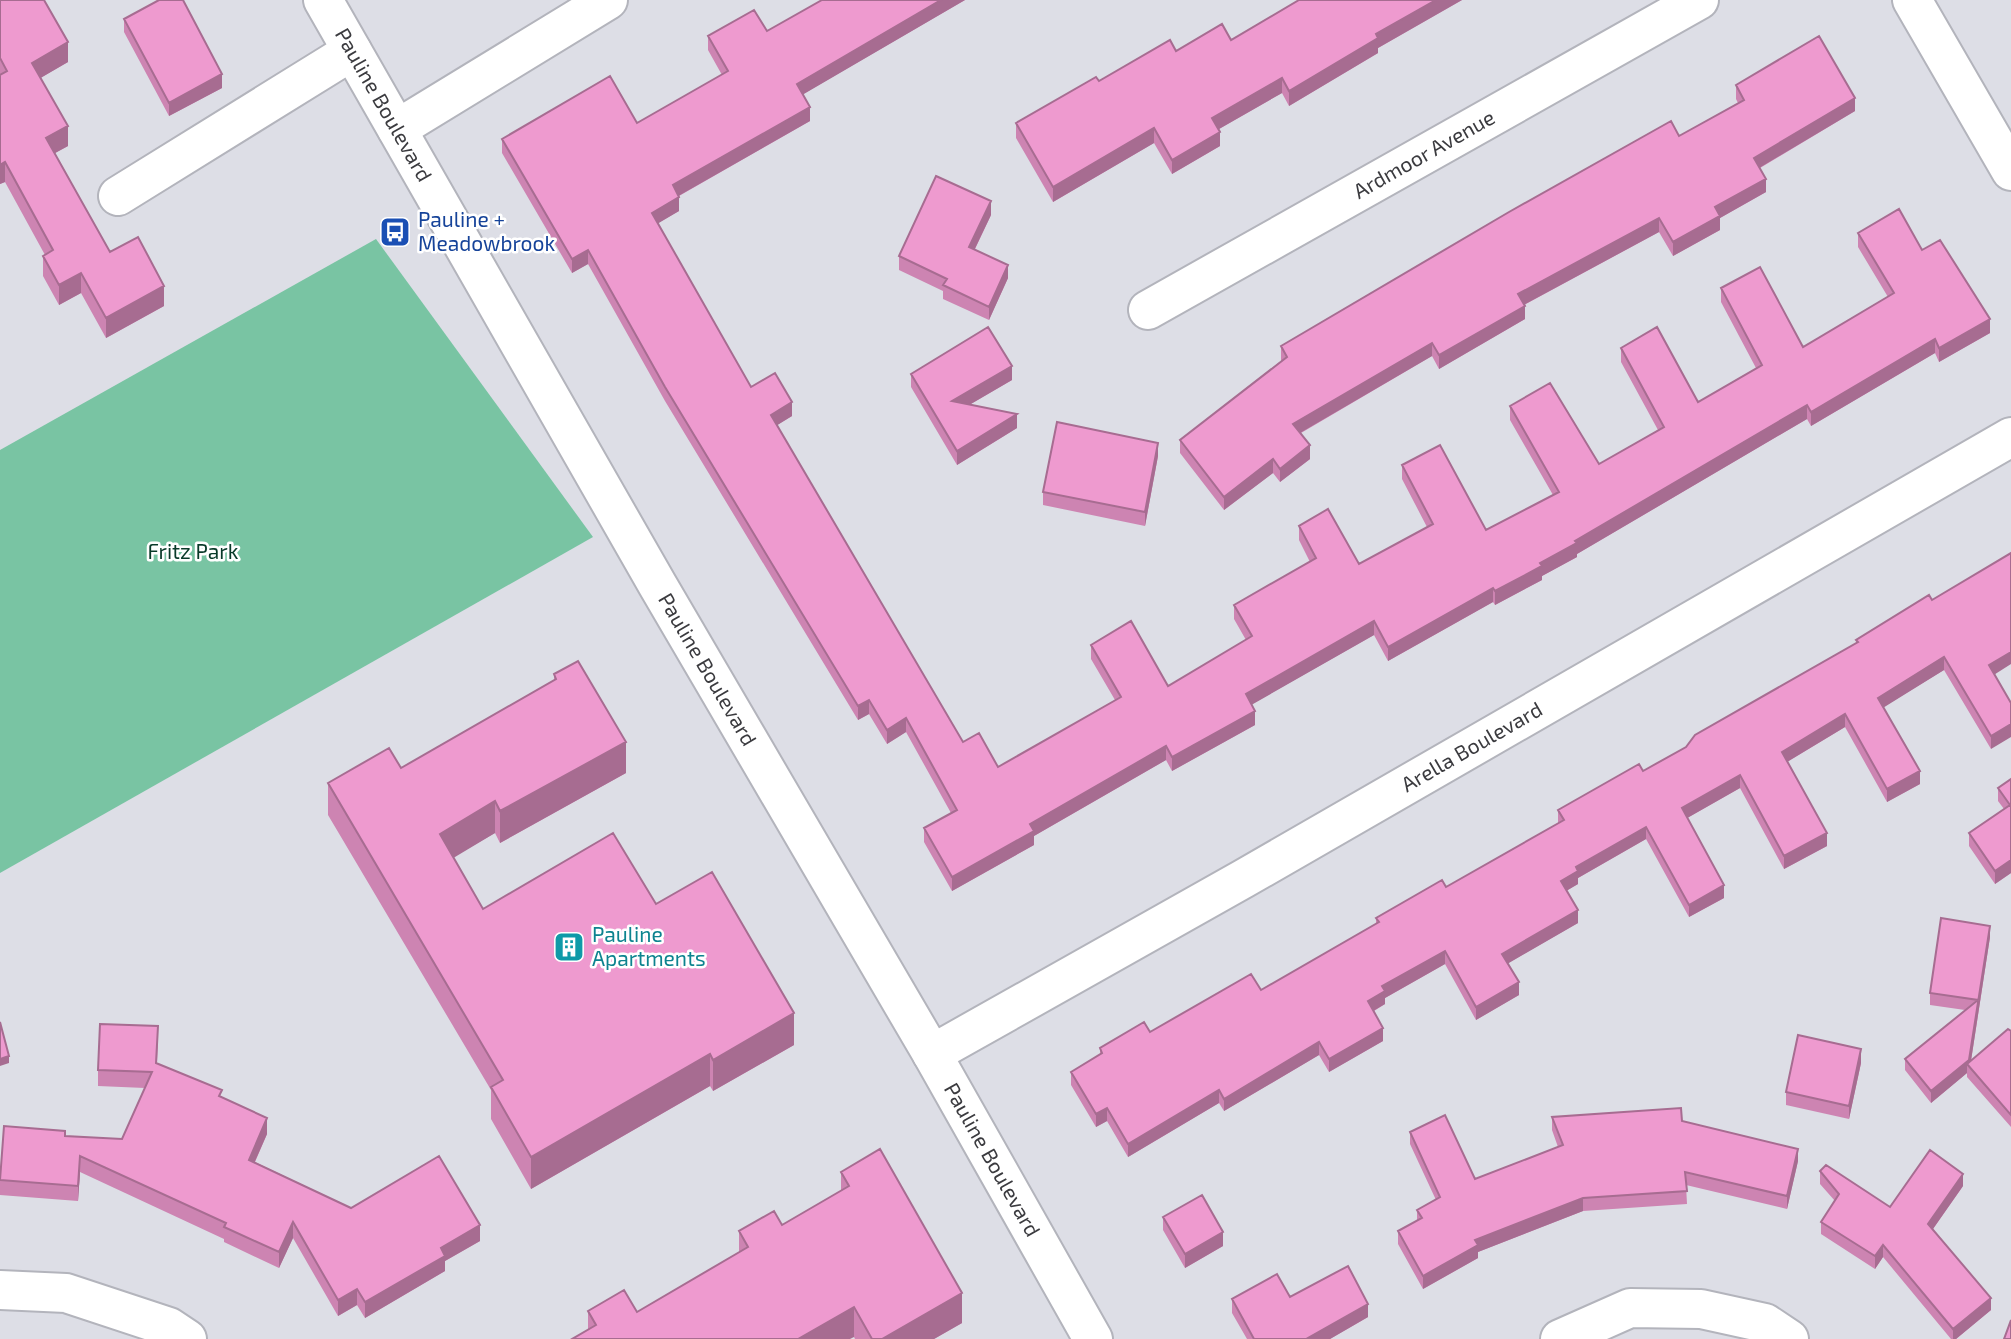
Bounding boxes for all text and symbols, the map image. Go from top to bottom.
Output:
street label: Pauline Boulevard [331,23,438,185]
street label: Ardmoor Avenue [1348,104,1499,203]
place label: Pauline + Meadowbrook [418,206,555,255]
bus stop icon: Pauline + Meadowbrook [378,215,412,249]
park label: Fritz Park [148,538,239,563]
street label: Pauline Boulevard [654,588,763,750]
street label: Arella Boulevard [1396,696,1546,796]
place label: Pauline Apartments [592,921,706,970]
building icon: Pauline Apartments [552,930,586,964]
street label: Pauline Boulevard [940,1078,1047,1241]

